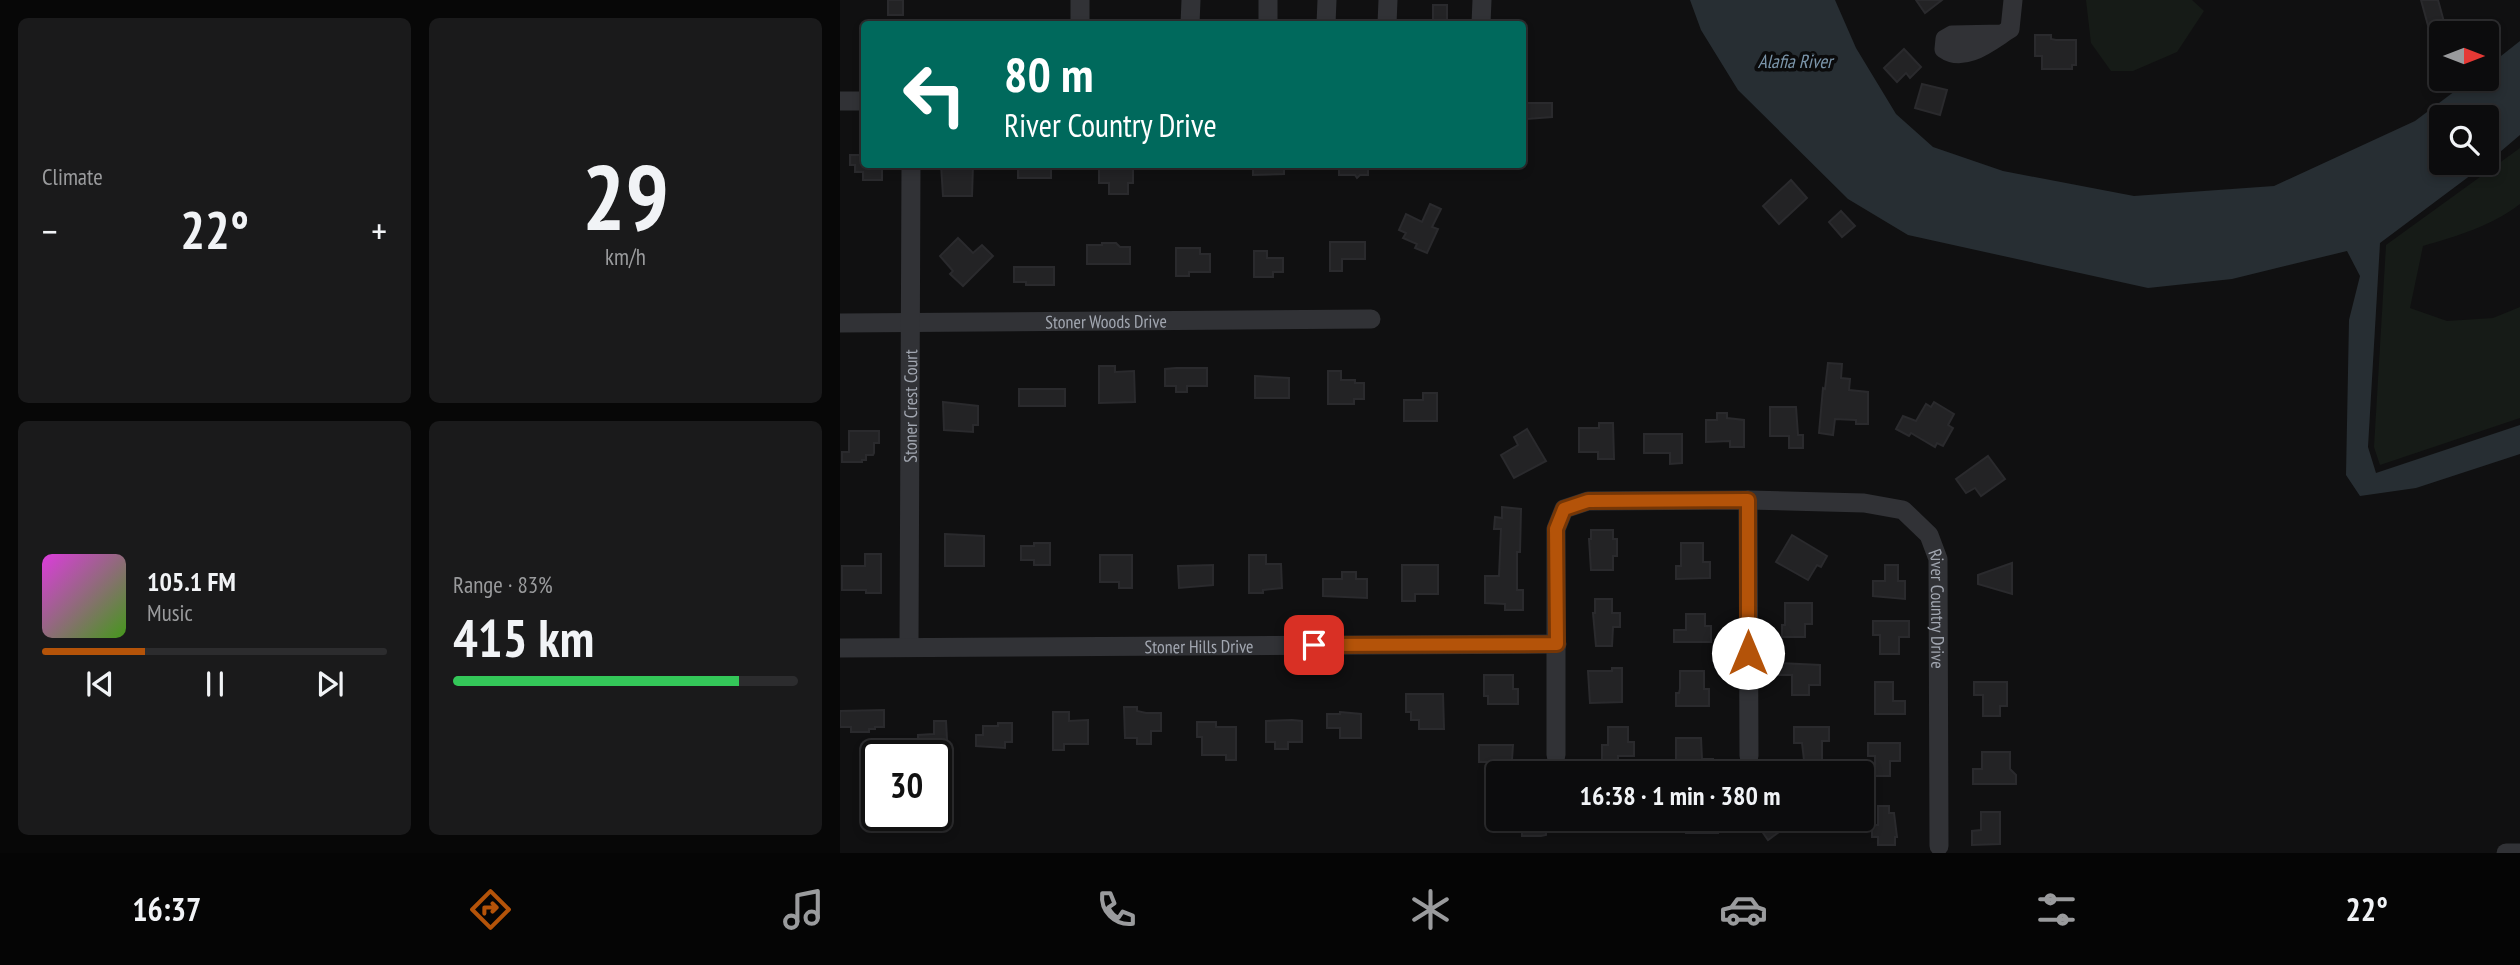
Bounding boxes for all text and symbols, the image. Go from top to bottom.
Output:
north arrow [2429,21,2499,91]
map controls [2429,21,2499,175]
text: 80 m [1004,42,1093,106]
icon: left [889,49,980,140]
water label: Alafia River [1758,49,1835,73]
text: River Country Drive [1004,104,1217,146]
button: search [2429,105,2499,175]
text: 29 [582,137,669,255]
text: Climate [42,162,103,191]
text: 22° [180,196,249,263]
text: − [42,206,58,255]
text: + [371,206,387,255]
text: km/h [605,242,646,271]
street label: Stoner Woods Drive [1045,309,1167,333]
street label: Stoner Crest Court [898,349,922,463]
street label: River Country Drive [1924,546,1950,669]
text: 105.1 FM [147,565,236,598]
text: Range · 83% [453,570,553,599]
text: Music [147,598,193,627]
text: 415 km [453,604,594,671]
pin [1284,615,1344,675]
position arrow [1711,616,1785,690]
icon: arrive [1295,626,1333,664]
street label: Stoner Hills Drive [1144,634,1254,658]
icon: previous [81,665,119,703]
icon: pause [196,665,234,703]
icon: next [311,665,349,703]
speed limit sign: 30 [861,740,952,831]
text: 16:38 · 1 min · 380 m [1580,779,1780,812]
icon: directions [466,885,515,934]
icon: music [779,885,828,934]
icon: phone [1092,885,1141,934]
icon: climate [1406,885,1455,934]
icon: car [1719,885,1768,934]
icon: filters [2032,885,2081,934]
text: 16:37 [132,888,201,930]
text: 22° [2346,888,2388,930]

